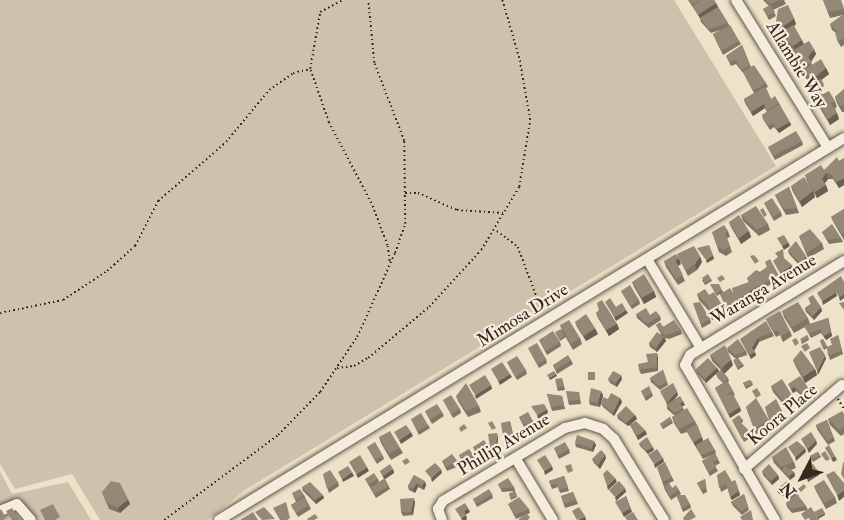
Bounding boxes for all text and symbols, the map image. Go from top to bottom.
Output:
street label: Allambie Way [761,17,831,113]
street label: Waranga Avenue [707,250,821,330]
street label: Mimosa Drive [473,279,573,353]
street label: Koora Place [744,379,822,451]
street label: Phillip Avenue [454,409,554,481]
north arrow [772,448,832,508]
text: N [776,478,801,502]

